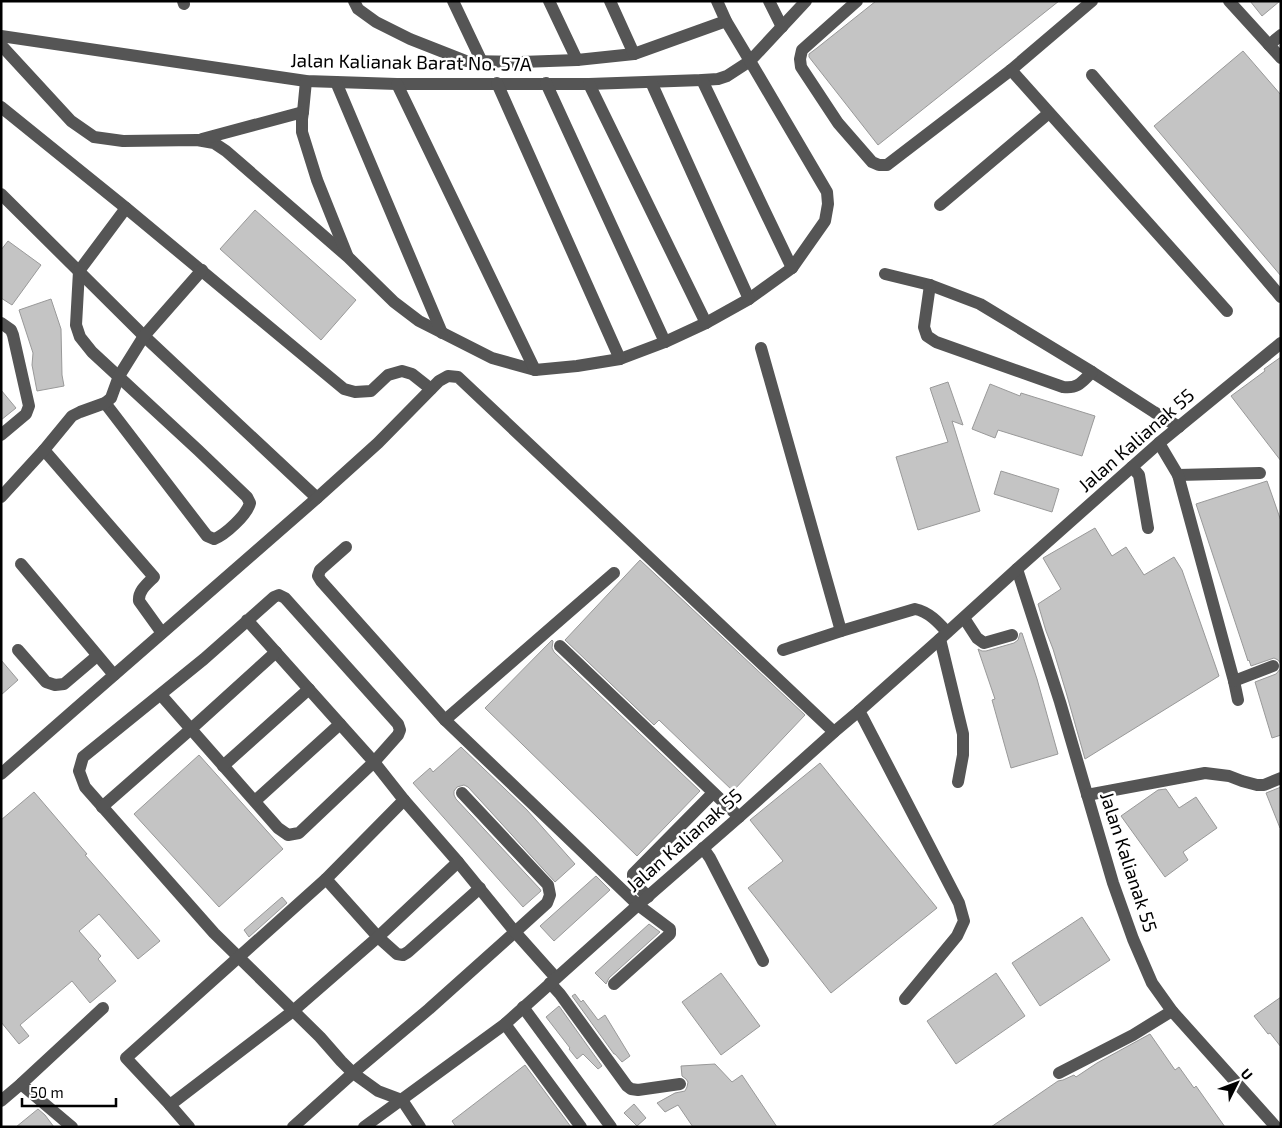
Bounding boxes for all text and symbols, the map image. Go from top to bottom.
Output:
street label: Jalan Kalianak Barat No. 57A [290,48,532,75]
street label: Jalan Kalianak 55 [1073,383,1198,496]
street label: Jalan Kalianak 55 [621,783,746,896]
street label: Jalan Kalianak 55 [1096,789,1163,935]
north arrow [1212,1058,1262,1108]
text: U [1238,1065,1257,1083]
scale bar [22,1076,116,1108]
text: 50 m [30,1083,64,1101]

